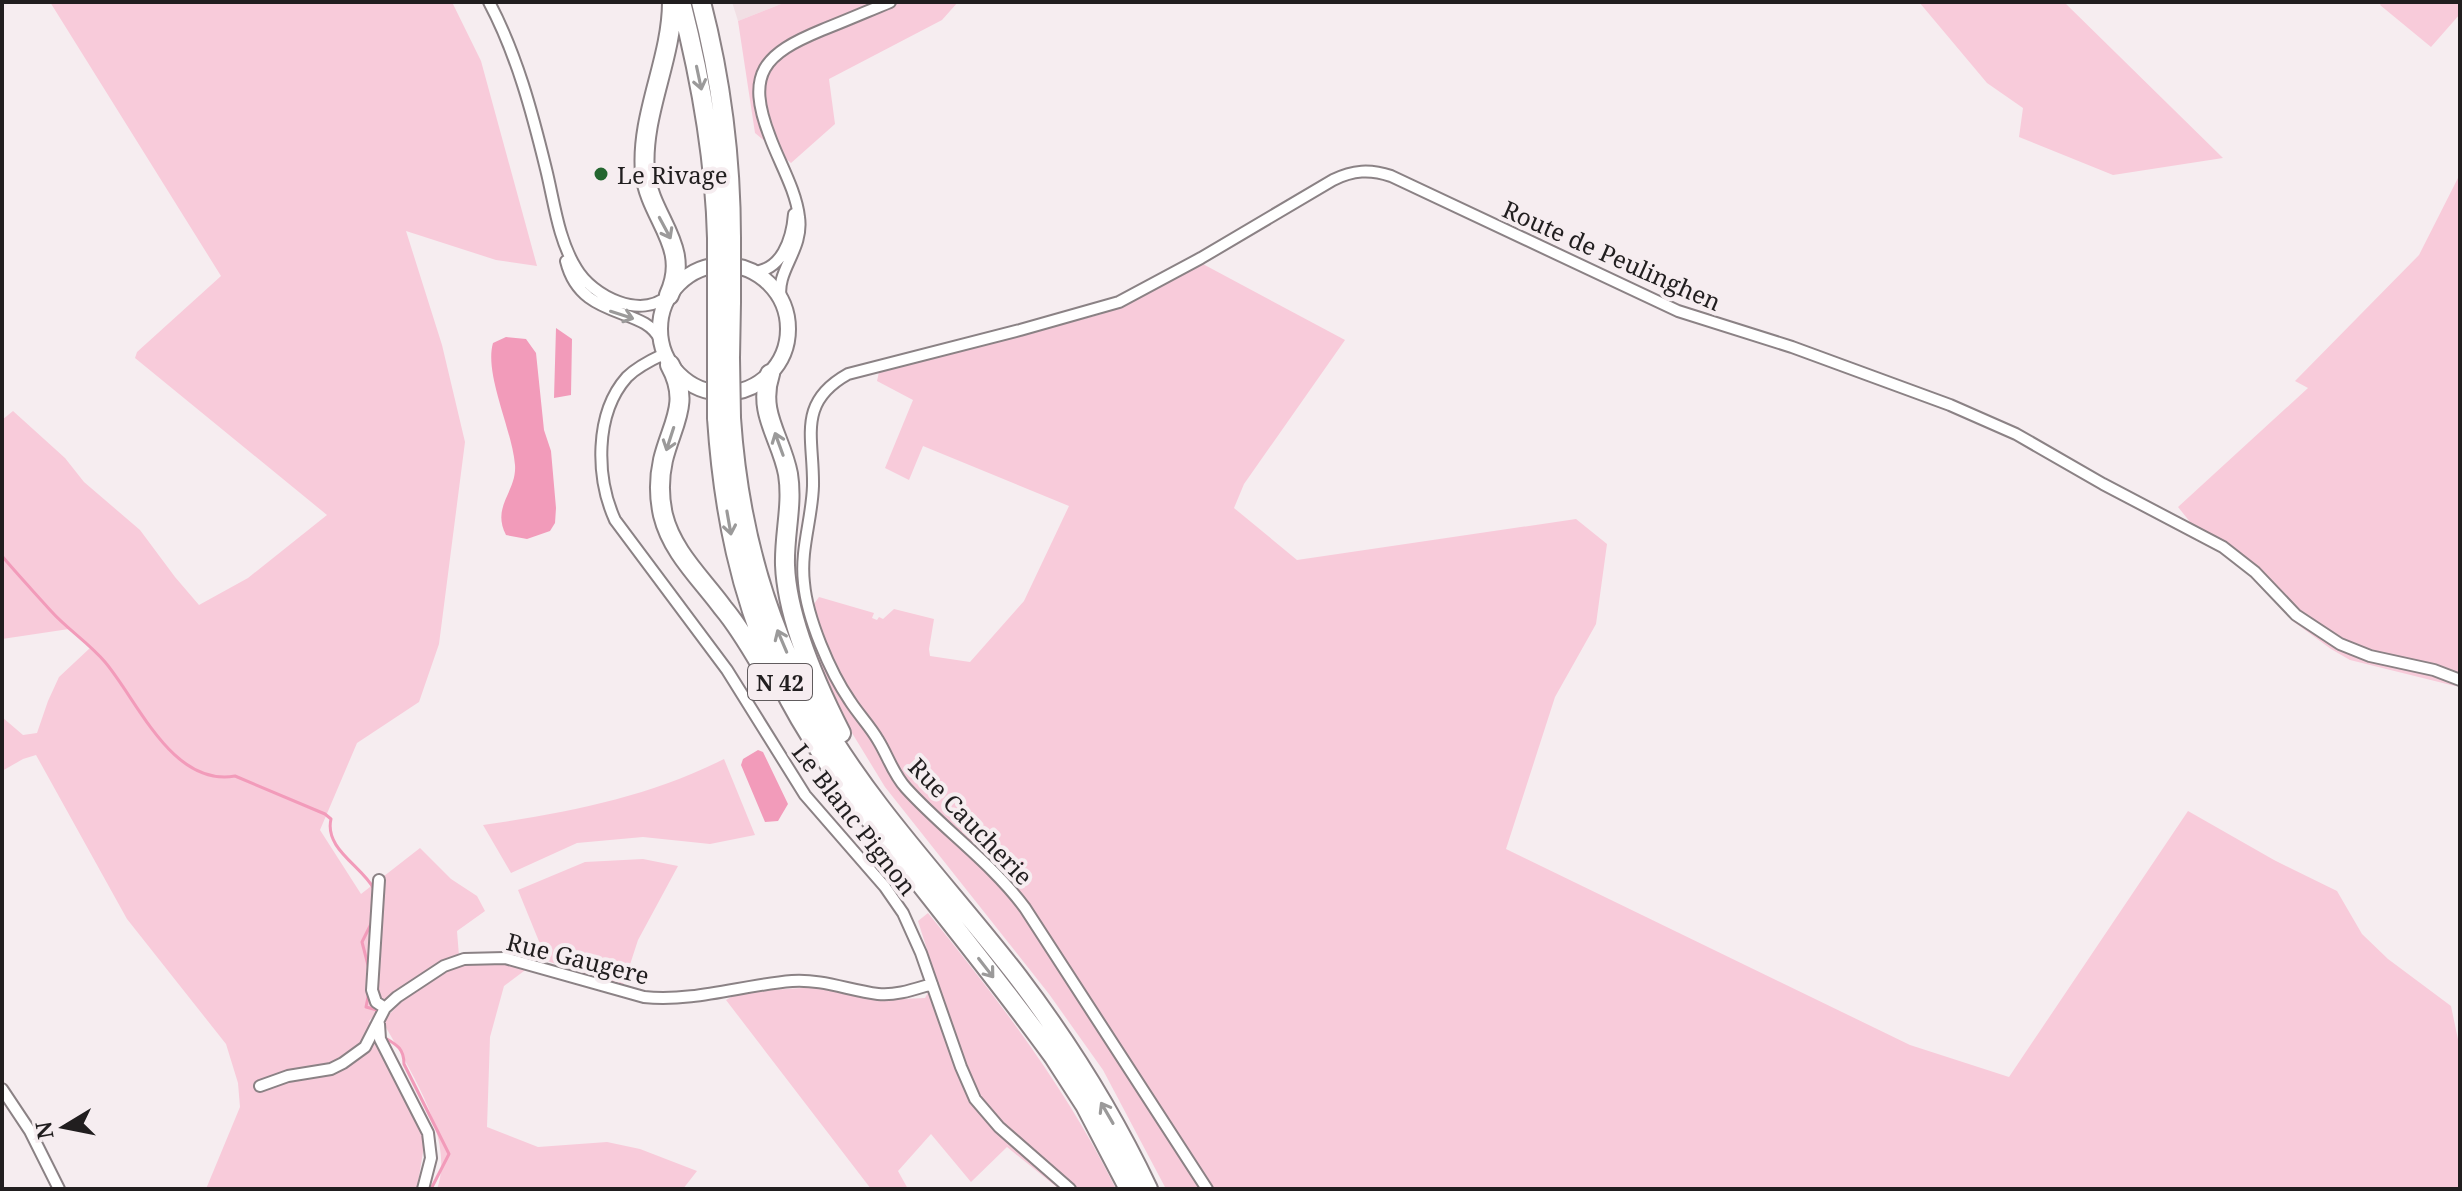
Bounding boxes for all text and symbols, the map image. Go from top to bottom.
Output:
one-way arrow [692,65,707,90]
place label: Le Rivage [617,158,728,191]
marker: Le Rivage [592,165,610,183]
street label: Route de Peulinghen [1498,192,1726,318]
one-way arrow [658,216,674,240]
one-way arrow [609,308,635,323]
one-way arrow [661,427,676,452]
one-way arrow [771,432,785,457]
one-way arrow [722,510,737,535]
one-way arrow [774,629,789,654]
road number: N 42 [748,664,812,700]
street label: Le Blanc Pignon [785,736,925,902]
street label: Rue Caucherie [902,750,1040,892]
street label: Rue Gaugere [503,924,653,992]
one-way arrow [977,957,995,978]
north arrow [24,1087,104,1167]
one-way arrow [1099,1101,1114,1125]
text: N [27,1120,60,1142]

